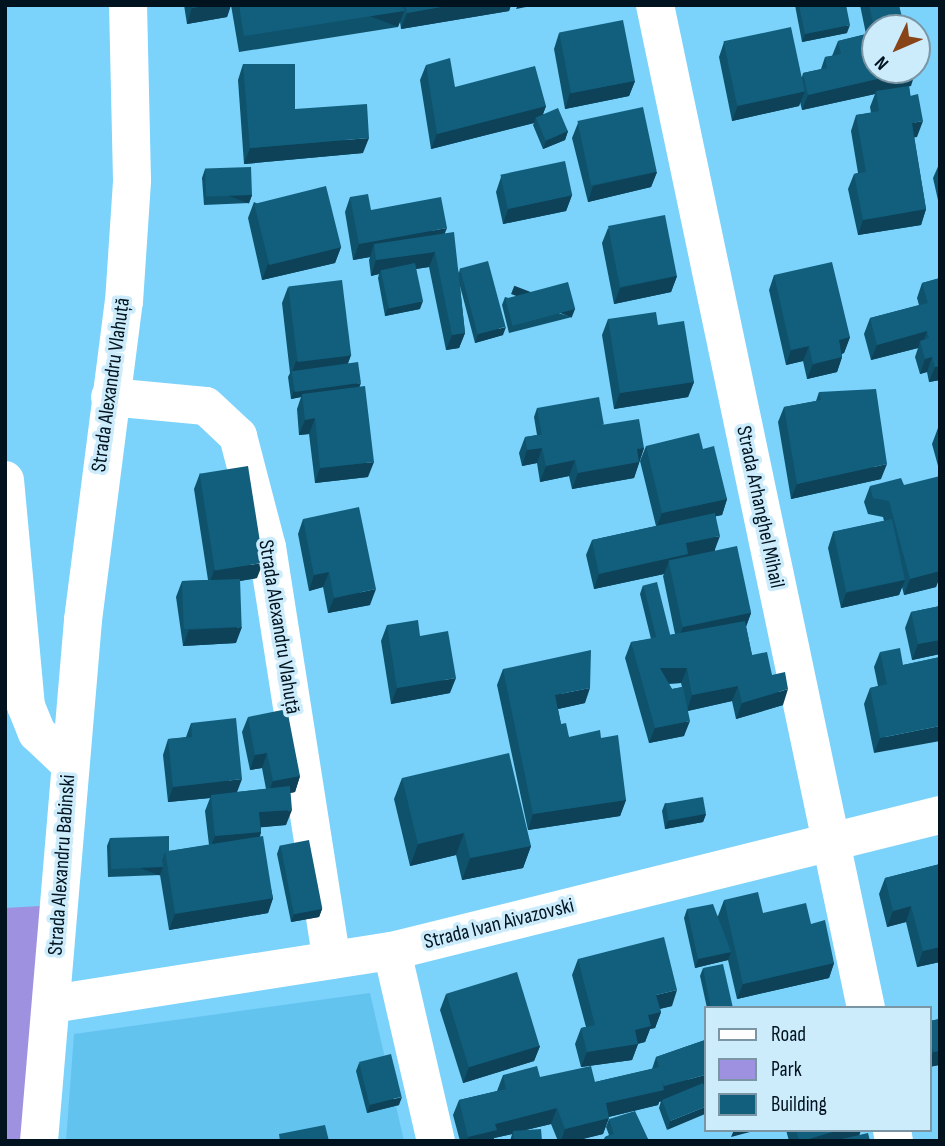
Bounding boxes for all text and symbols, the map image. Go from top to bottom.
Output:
north arrow [861,14,931,84]
text: N [870,51,894,74]
street label: Strada Аlexandru Vlahuță [86,296,136,474]
street label: Strada Arhanghel Mihail [731,424,789,590]
street label: Strada Alexandru Vlahuță [253,538,305,716]
street label: Strada Alexandru Babinski [43,774,81,956]
street label: Strada Ivan Aivazovski [421,893,577,955]
legend [704,1006,931,1132]
text: Road [771,1022,806,1047]
text: Park [771,1057,802,1082]
text: Building [771,1092,827,1117]

